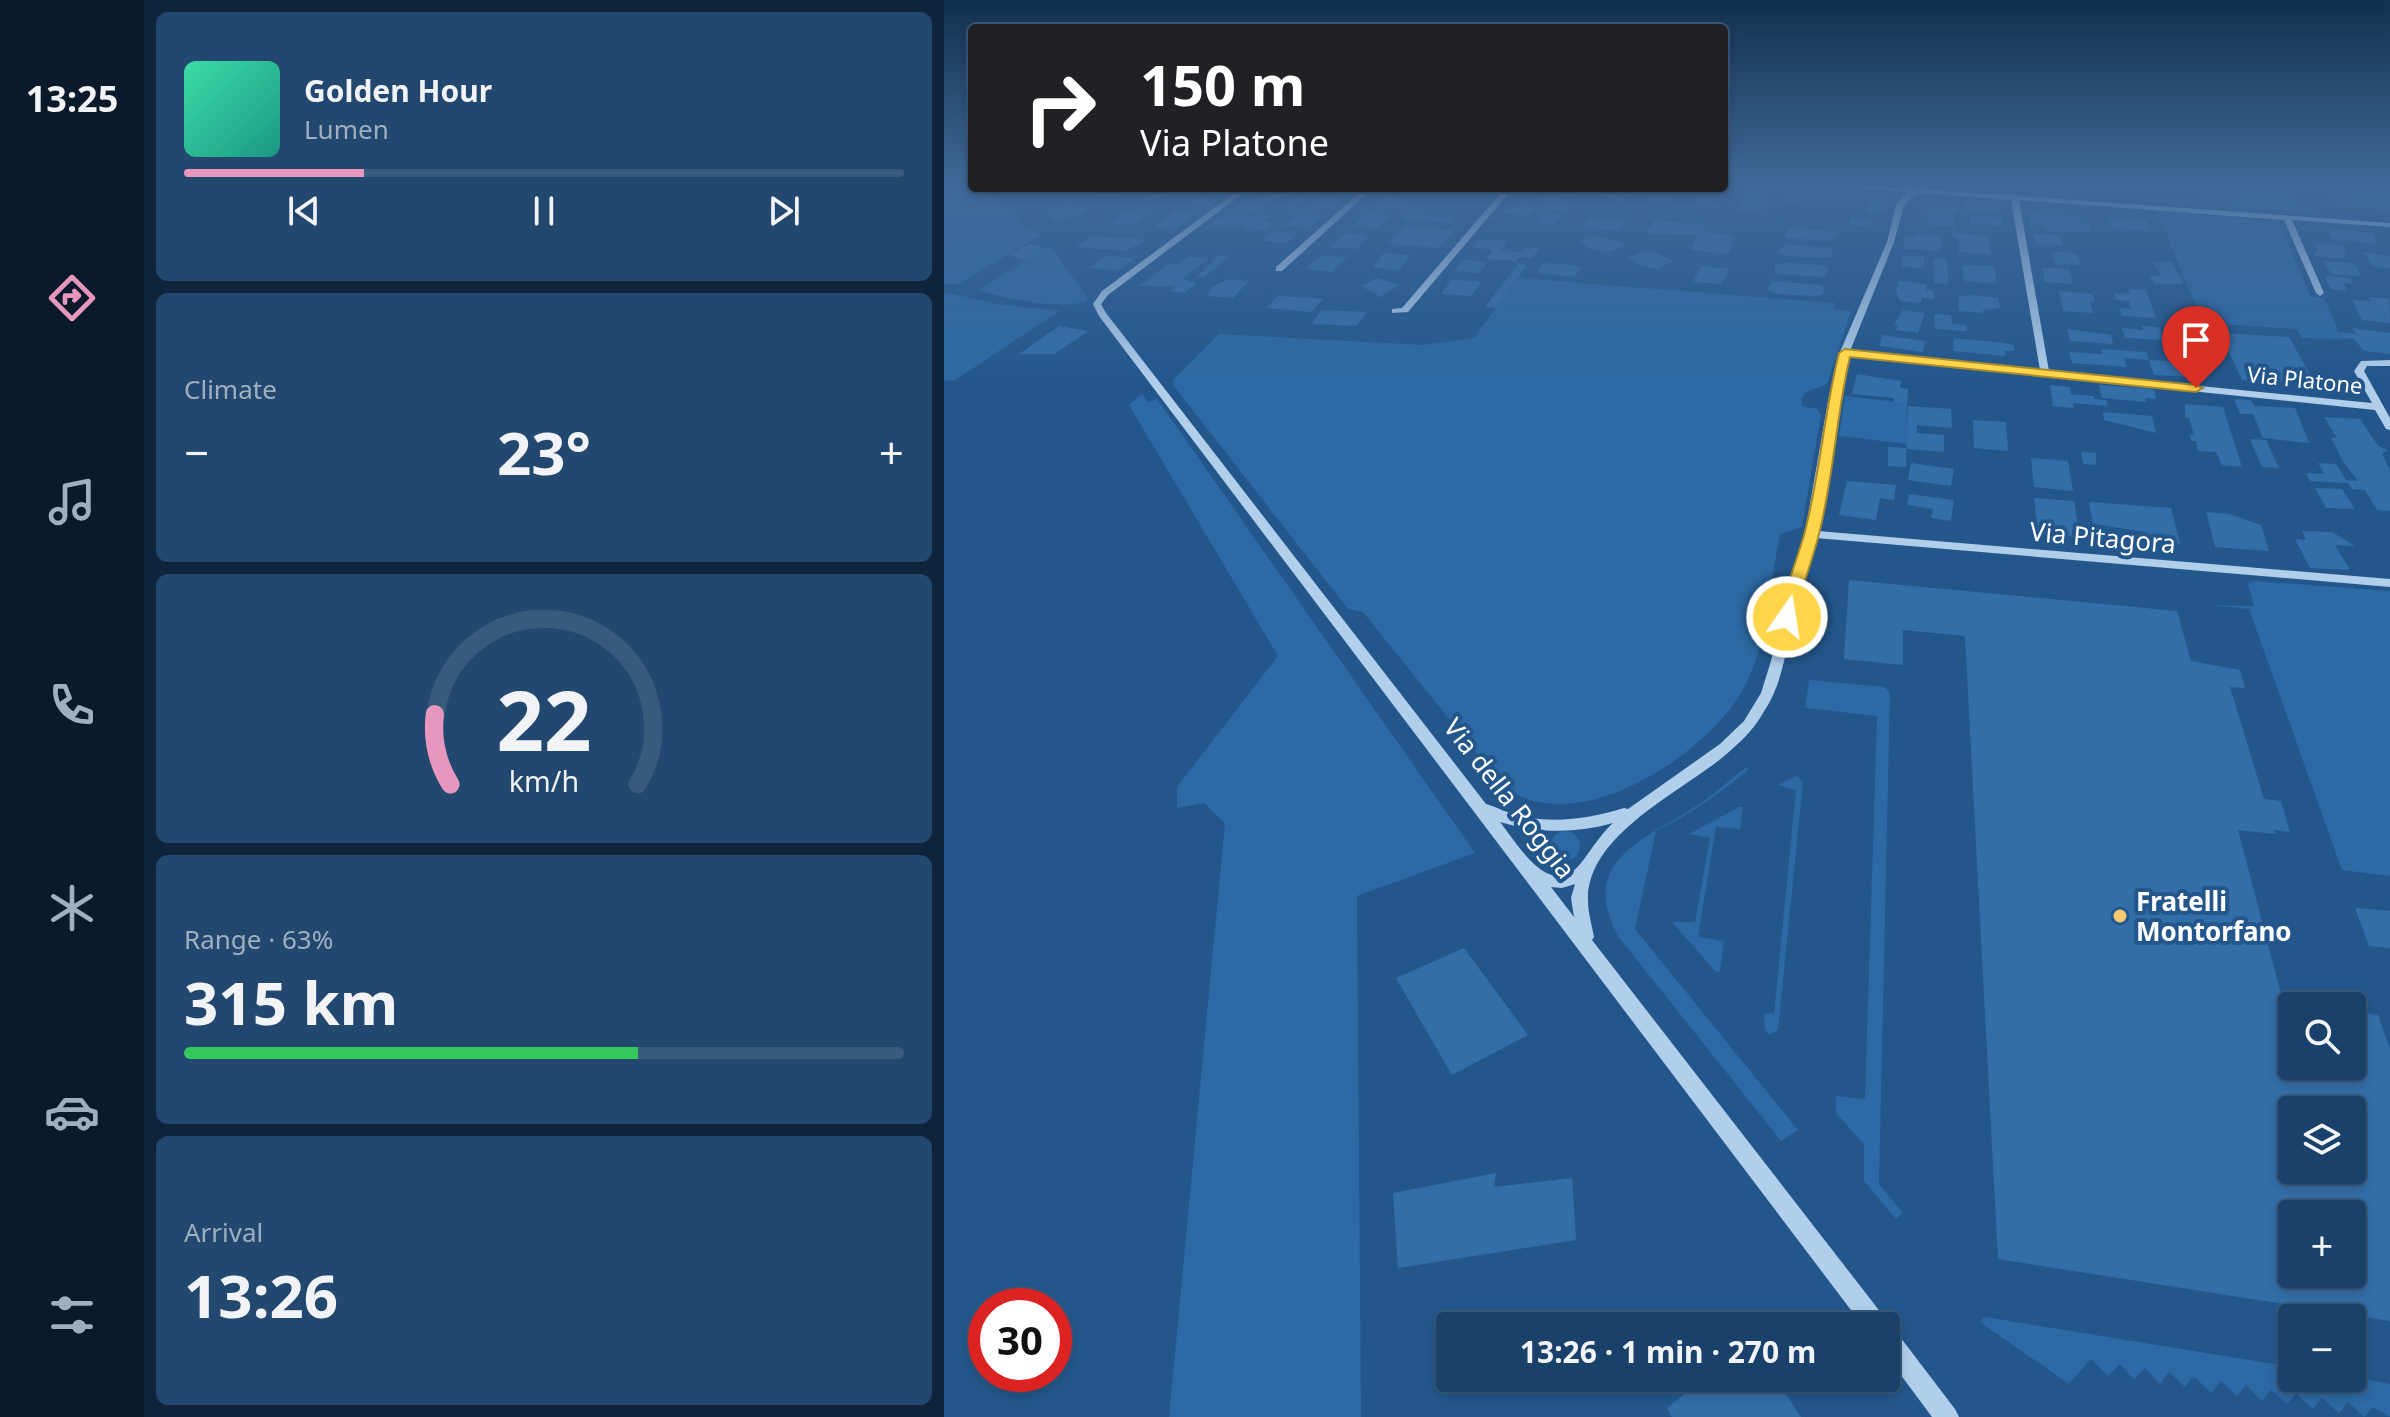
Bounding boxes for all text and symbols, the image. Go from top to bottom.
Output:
text: 150 m [1140,46,1305,122]
icon: right [1008,56,1112,160]
text: Golden Hour [304,70,492,111]
text: 13:25 [26,74,118,123]
text: Lumen [304,111,389,147]
text: Via Platone [1140,118,1329,167]
icon: previous [282,189,326,233]
icon: pause [522,189,566,233]
icon: next [762,189,806,233]
icon: directions [44,270,100,326]
pin [2162,306,2230,388]
icon: arrive [2174,318,2218,362]
street label: Via Platone [2246,358,2364,400]
text: Climate [184,371,277,407]
text: 23° [497,411,591,493]
text: − [184,422,209,482]
text: + [879,422,904,482]
icon: music [44,474,100,530]
street label: Via Pitagora [2028,513,2178,561]
position arrow [1745,575,1829,659]
text: 22 [496,661,592,774]
icon: phone [44,677,100,733]
street label: Via della Roggia [1436,710,1584,886]
text: km/h [509,761,579,800]
icon: climate [44,880,100,936]
place label: Fratelli Montorfano [2136,883,2292,949]
marker: Fratelli Montorfano [2111,907,2129,925]
text: Range · 63% [184,921,333,957]
text: 315 km [184,961,398,1043]
map controls [2278,992,2366,1392]
button: search [2278,992,2366,1080]
icon: car [44,1084,100,1140]
button: layers [2278,1096,2366,1184]
button: + [2278,1200,2366,1288]
text: Arrival [184,1214,263,1250]
text: 13:26 [184,1254,338,1336]
icon: filters [44,1287,100,1343]
speed limit sign: 30 [968,1288,1072,1392]
button: − [2278,1304,2366,1392]
text: 13:26 · 1 min · 270 m [1520,1331,1816,1372]

